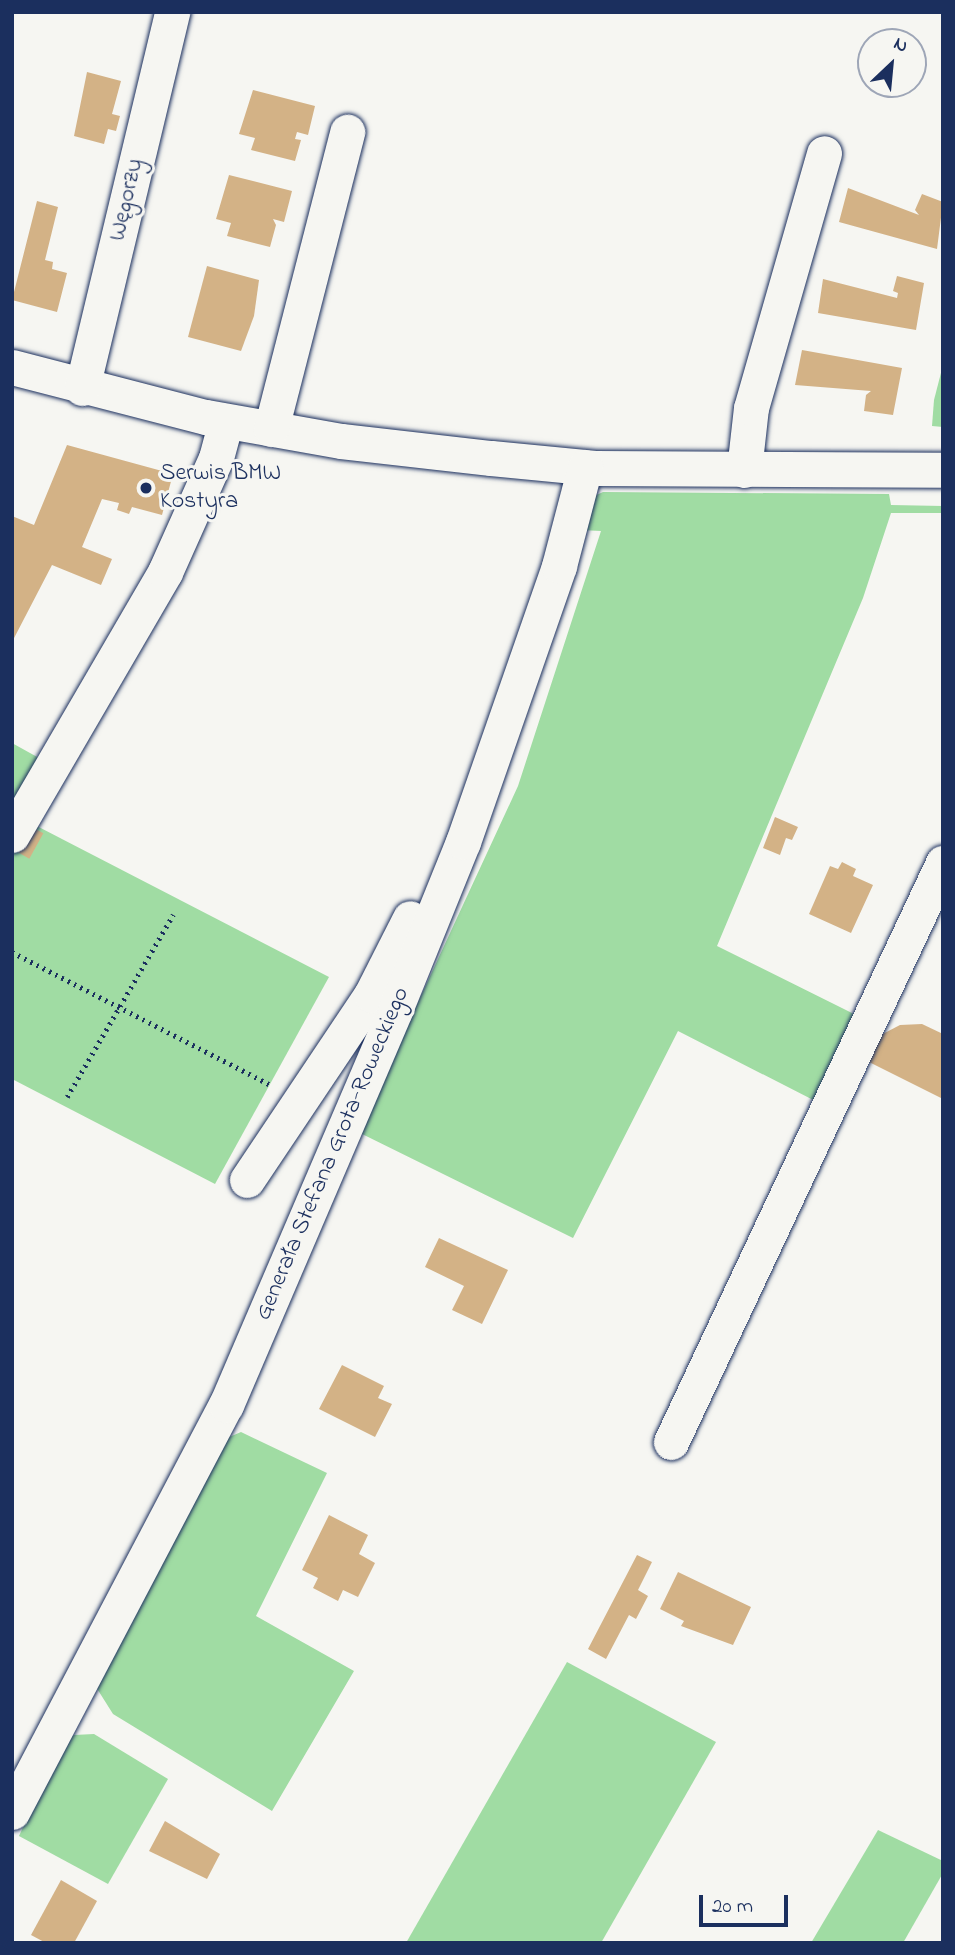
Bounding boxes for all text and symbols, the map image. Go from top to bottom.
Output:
north arrow [857,28,927,98]
text: N [889,31,912,60]
street label: Węgorzy [104,156,150,244]
place label: Serwis BMW Kostyra [160,460,281,516]
marker: Serwis BMW Kostyra [138,480,154,496]
street label: Generała Stefana Grota-Roweckiego [250,983,416,1325]
scale bar [703,1882,792,1926]
text: 20 m [712,1892,753,1922]

